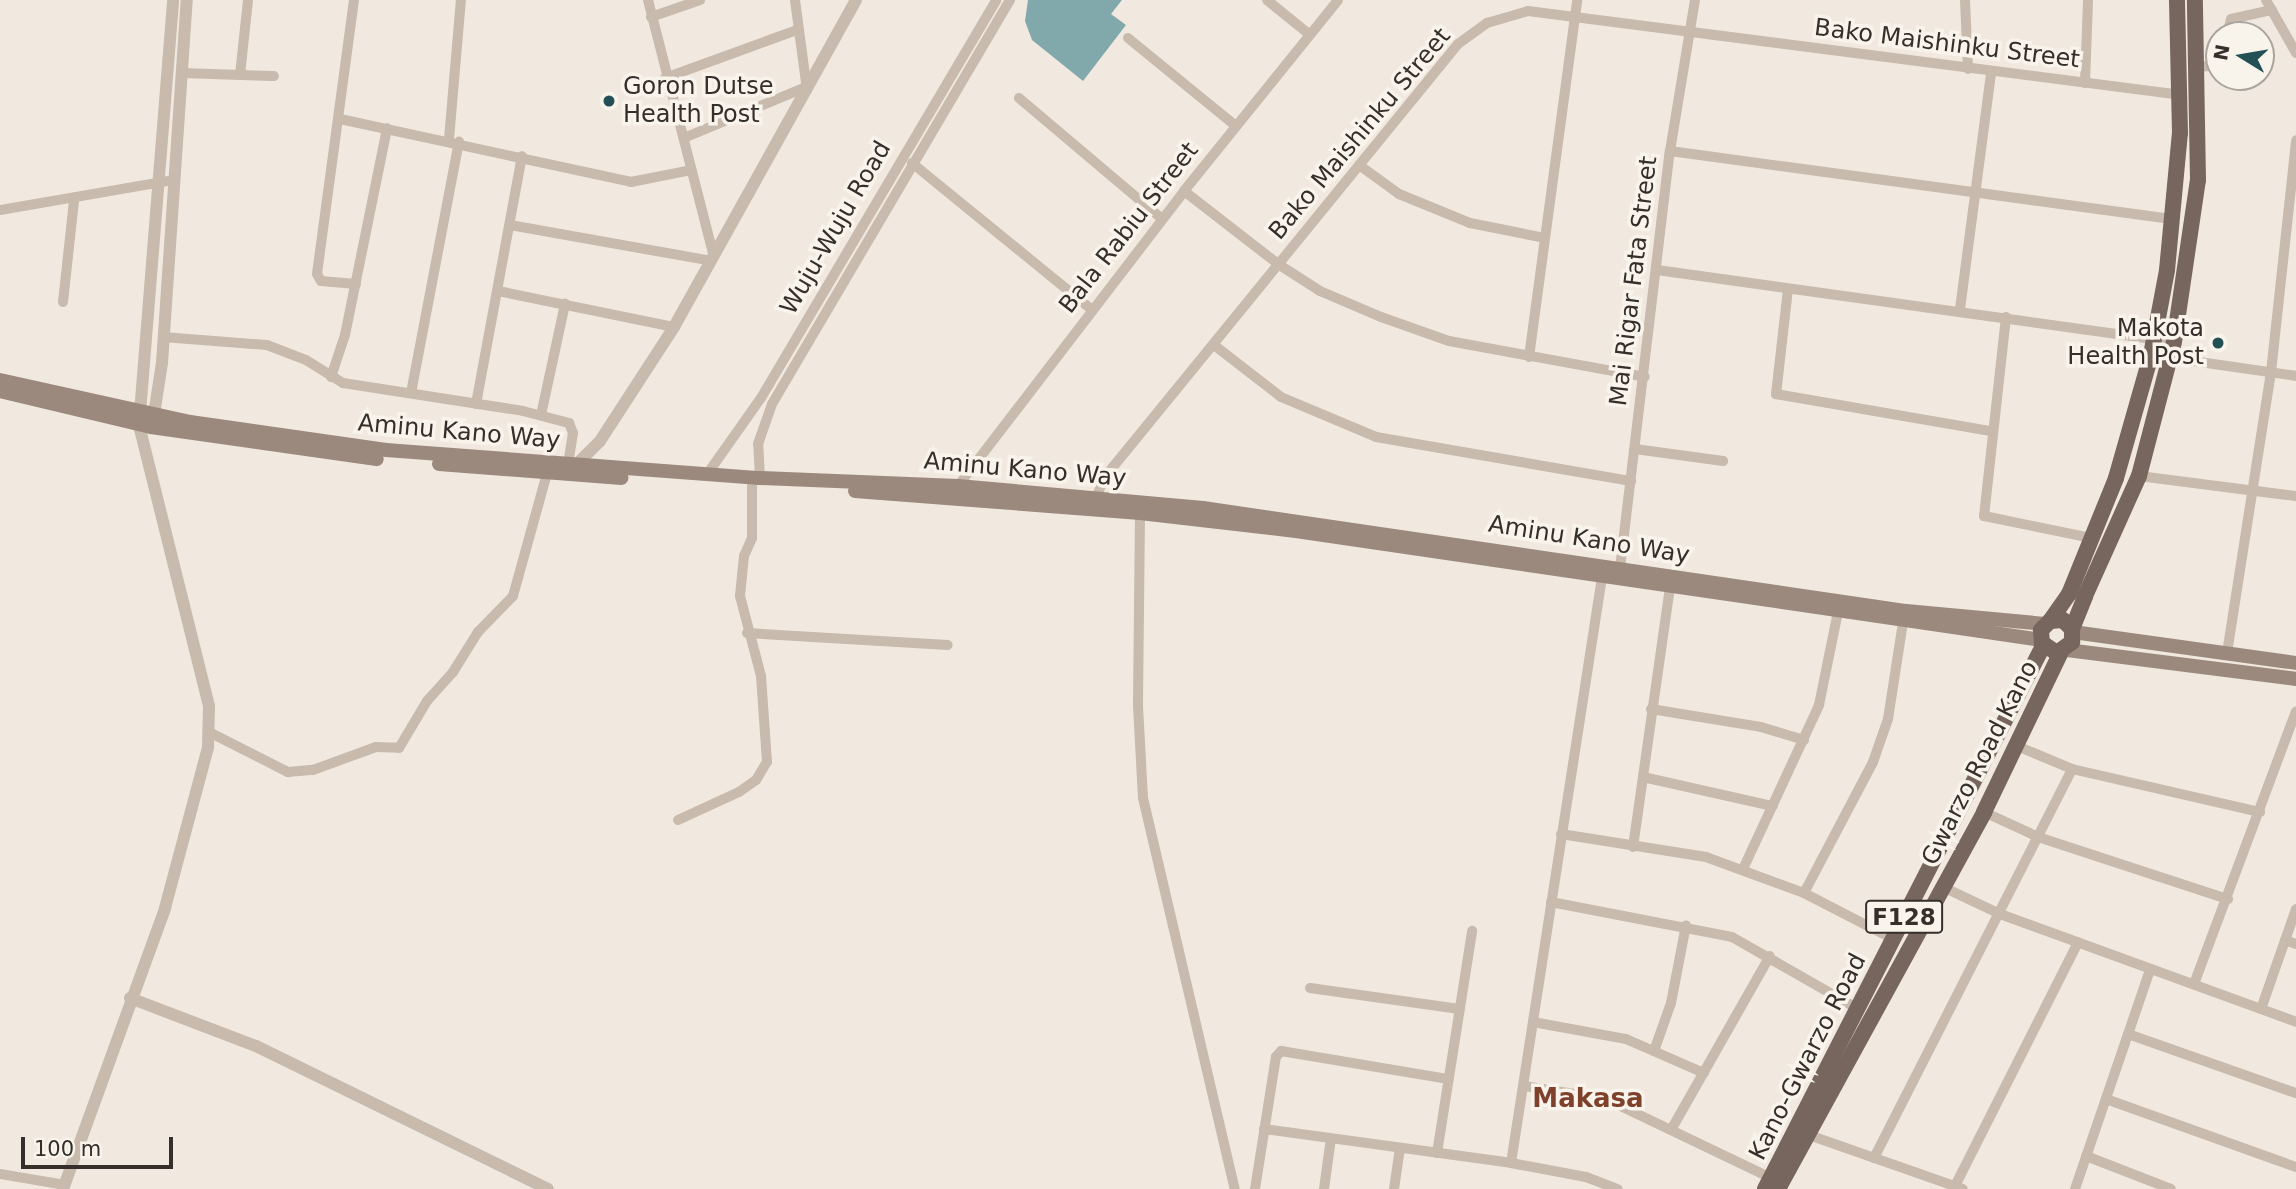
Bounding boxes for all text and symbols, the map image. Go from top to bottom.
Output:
street label: Bako Maishinku Street [1813,13,2081,75]
north arrow [2205,21,2275,91]
street label: Bako Maishinku Street [1263,22,1457,246]
text: N [2209,42,2234,62]
place label: Goron Dutse Health Post [623,73,774,129]
marker: Goron Dutse Health Post [601,93,617,109]
street label: Wuju-Wuju Road [775,136,897,320]
street label: Bala Rabiu Street [1053,137,1205,319]
street label: Mai Rigar Fata Street [1604,154,1664,408]
place label: Makota Health Post [2067,315,2204,371]
marker: Makota Health Post [2210,335,2226,351]
street label: Aminu Kano Way [357,409,561,455]
street label: Aminu Kano Way [923,447,1127,493]
street label: Aminu Kano Way [1486,510,1692,570]
street label: Gwarzo Road Kano [1916,656,2044,870]
road number: F128 [1864,898,1944,936]
street label: Kano-Gwarzo Road [1743,949,1873,1165]
district label: Makasa [1532,1083,1644,1115]
scale bar [24,1122,177,1166]
text: 100 m [34,1137,101,1161]

